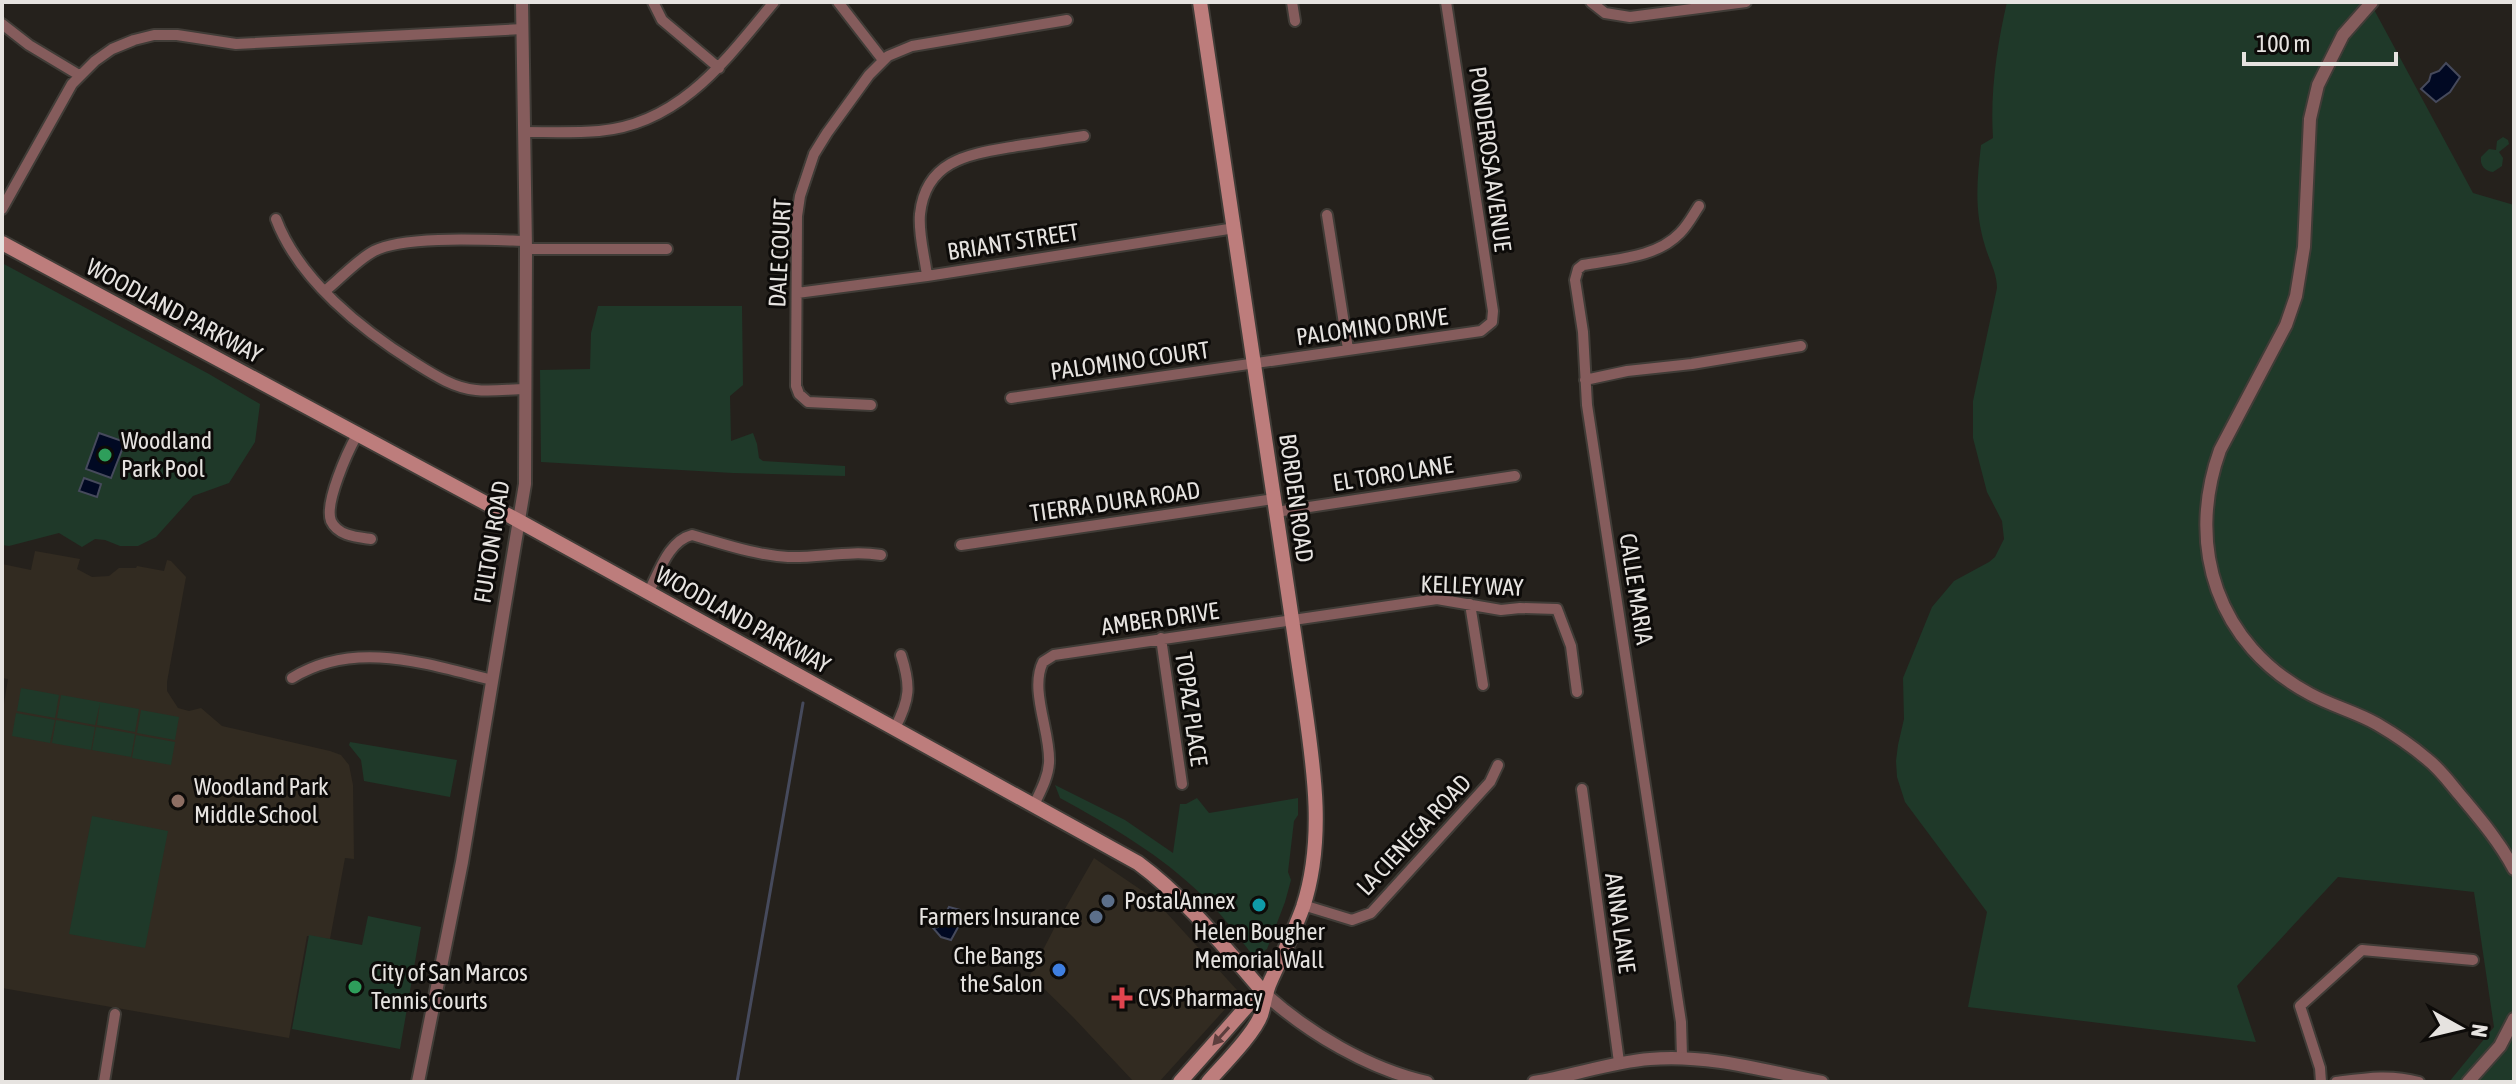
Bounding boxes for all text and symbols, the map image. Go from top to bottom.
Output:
scale bar [2244,16,2396,66]
text: 100 m [2256,30,2310,57]
street label: PONDEROSA AVENUE [1464,65,1517,253]
street label: DALE COURT [763,197,796,308]
street label: BRIANT STREET [945,218,1081,265]
street label: WOODLAND PARKWAY [82,253,267,368]
street label: PALOMINO DRIVE [1294,303,1449,350]
street label: PALOMINO COURT [1049,336,1212,385]
place label: Woodland Park Pool [121,427,212,482]
street label: BORDEN ROAD [1274,432,1319,564]
marker: Woodland Park Pool [96,446,114,464]
street label: EL TORO LANE [1331,451,1455,496]
street label: TIERRA DURA ROAD [1028,476,1202,527]
street label: FULTON ROAD [469,479,514,605]
street label: CALLE MARIA [1614,531,1659,647]
street label: WOODLAND PARKWAY [651,560,835,679]
street label: KELLEY WAY [1420,570,1524,601]
street label: AMBER DRIVE [1099,597,1220,640]
street label: TOPAZ PLACE [1170,650,1213,768]
street label: LA CIENEGA ROAD [1351,769,1476,900]
place label: Woodland Park Middle School [194,773,329,828]
marker: Woodland Park Middle School [169,792,187,810]
street label: ANNA LANE [1600,871,1641,975]
place label: PostalAnnex [1124,887,1235,914]
marker: PostalAnnex [1099,892,1117,910]
marker: Helen Bougher Memorial Wall [1250,896,1268,914]
place label: Farmers Insurance [919,903,1080,930]
marker: Farmers Insurance [1087,908,1105,926]
place label: Helen Bougher Memorial Wall [1194,918,1325,973]
place label: Che Bangs the Salon [953,942,1043,997]
place label: City of San Marcos Tennis Courts [371,959,528,1014]
marker: Che Bangs the Salon [1050,961,1068,979]
marker: City of San Marcos Tennis Courts [346,978,364,996]
place label: CVS Pharmacy [1138,984,1263,1011]
north arrow [2420,988,2500,1068]
marker: CVS Pharmacy [1113,989,1131,1007]
text: N [2466,1023,2494,1039]
one-way arrow [1213,1027,1231,1046]

